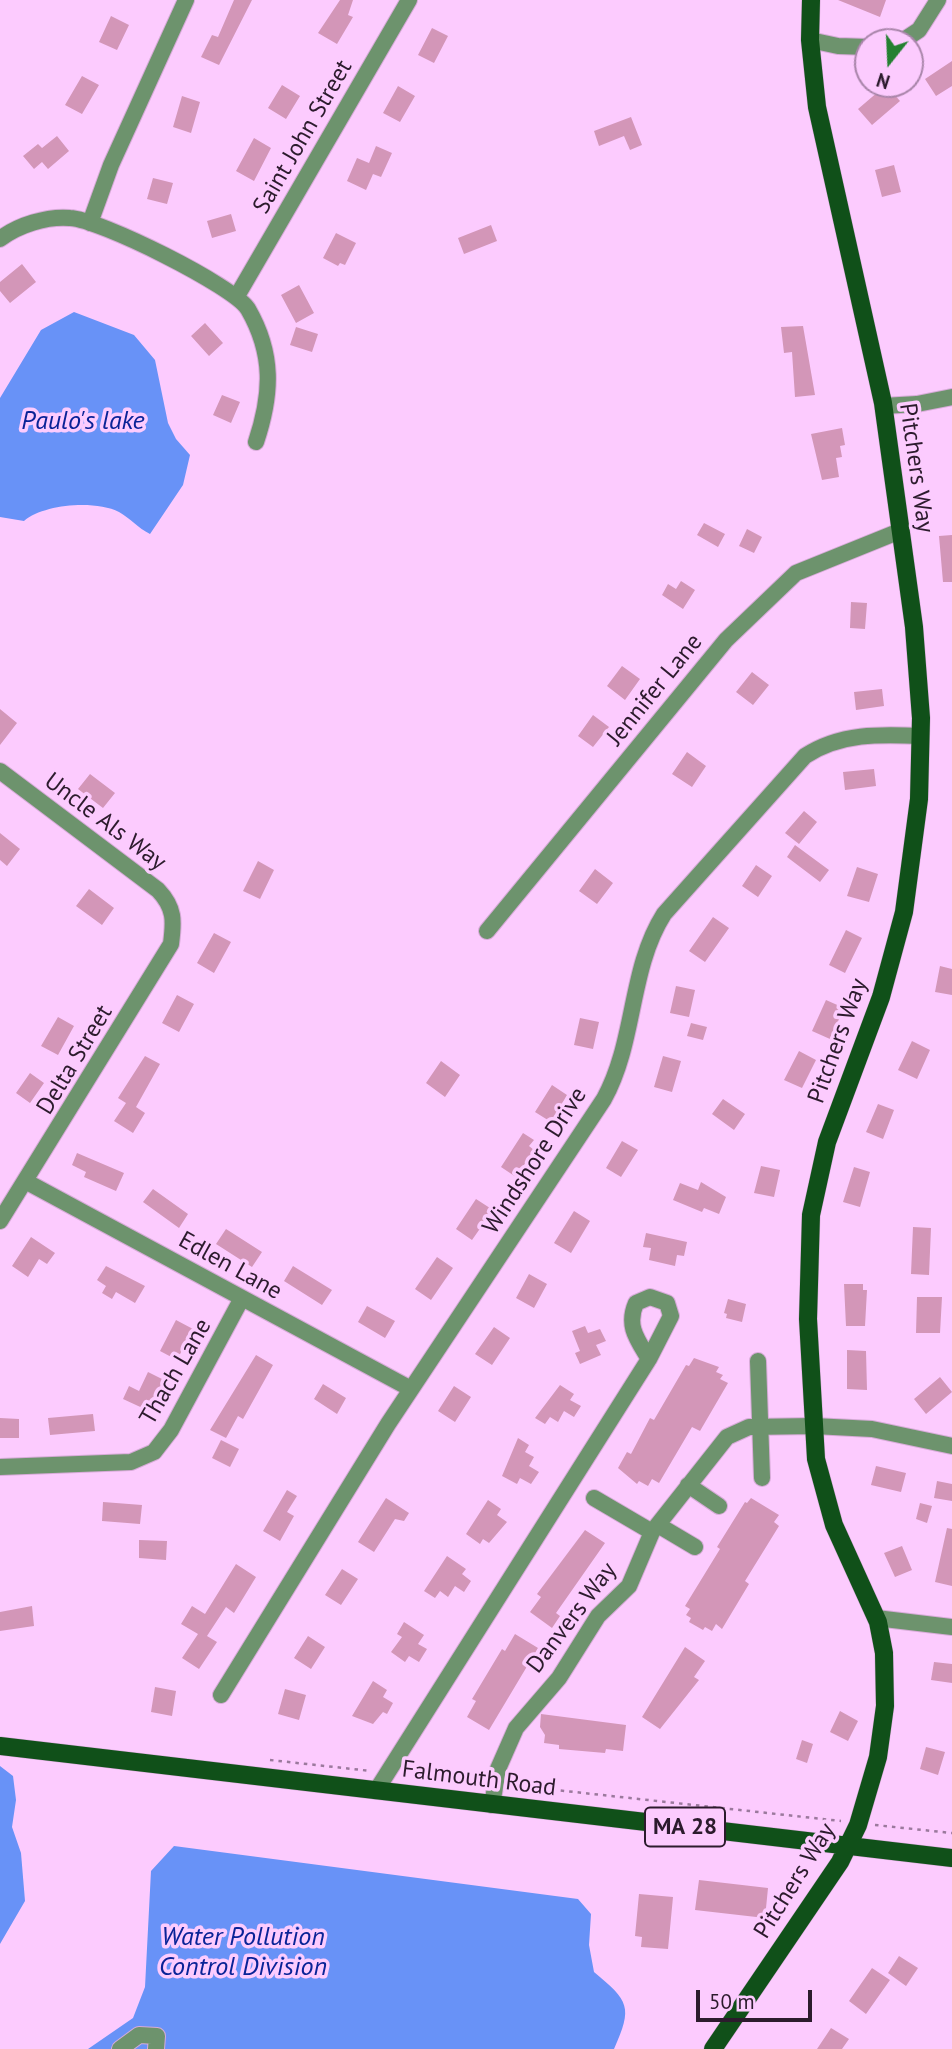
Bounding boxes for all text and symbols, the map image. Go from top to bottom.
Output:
north arrow [854,28,924,98]
street label: Saint John Street [247,55,359,219]
text: N [873,68,893,94]
street label: Pitchers Way [893,401,939,535]
water label: Paulo's lake [21,406,145,438]
street label: Jennifer Lane [601,628,709,752]
street label: Uncle Als Way [39,767,171,877]
street label: Pitchers Way [802,975,874,1107]
street label: Delta Street [31,1000,119,1120]
street label: Windshore Drive [477,1082,593,1240]
street label: Edlen Lane [173,1226,287,1306]
street label: Thach Lane [134,1314,218,1430]
street label: Danvers Way [521,1557,623,1679]
street label: Falmouth Road [400,1755,558,1803]
road number: MA 28 [645,1808,725,1846]
street label: Pitchers Way [748,1818,842,1944]
water label: Water Pollution Control Division [159,1922,327,1983]
scale bar [700,1976,816,2020]
text: 50 m [709,1988,755,2015]

